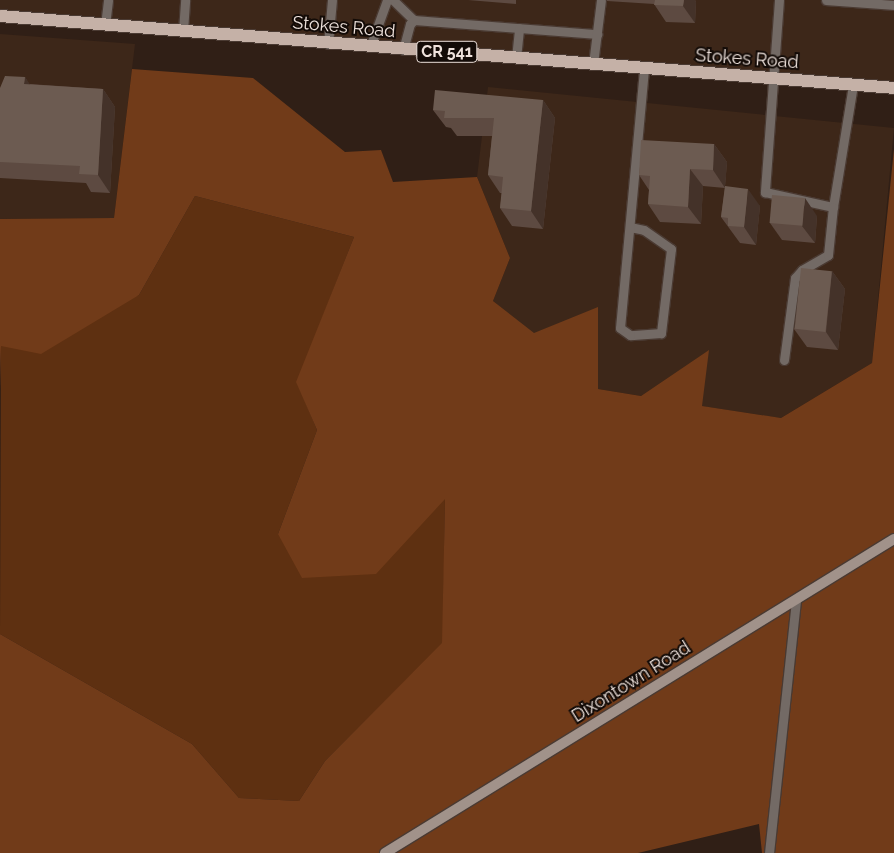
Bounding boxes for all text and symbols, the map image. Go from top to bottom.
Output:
street label: Stokes Road [292,12,396,42]
road number: CR 541 [416,38,478,66]
street label: Stokes Road [695,45,799,73]
street label: Dixontown Road [568,637,694,727]

